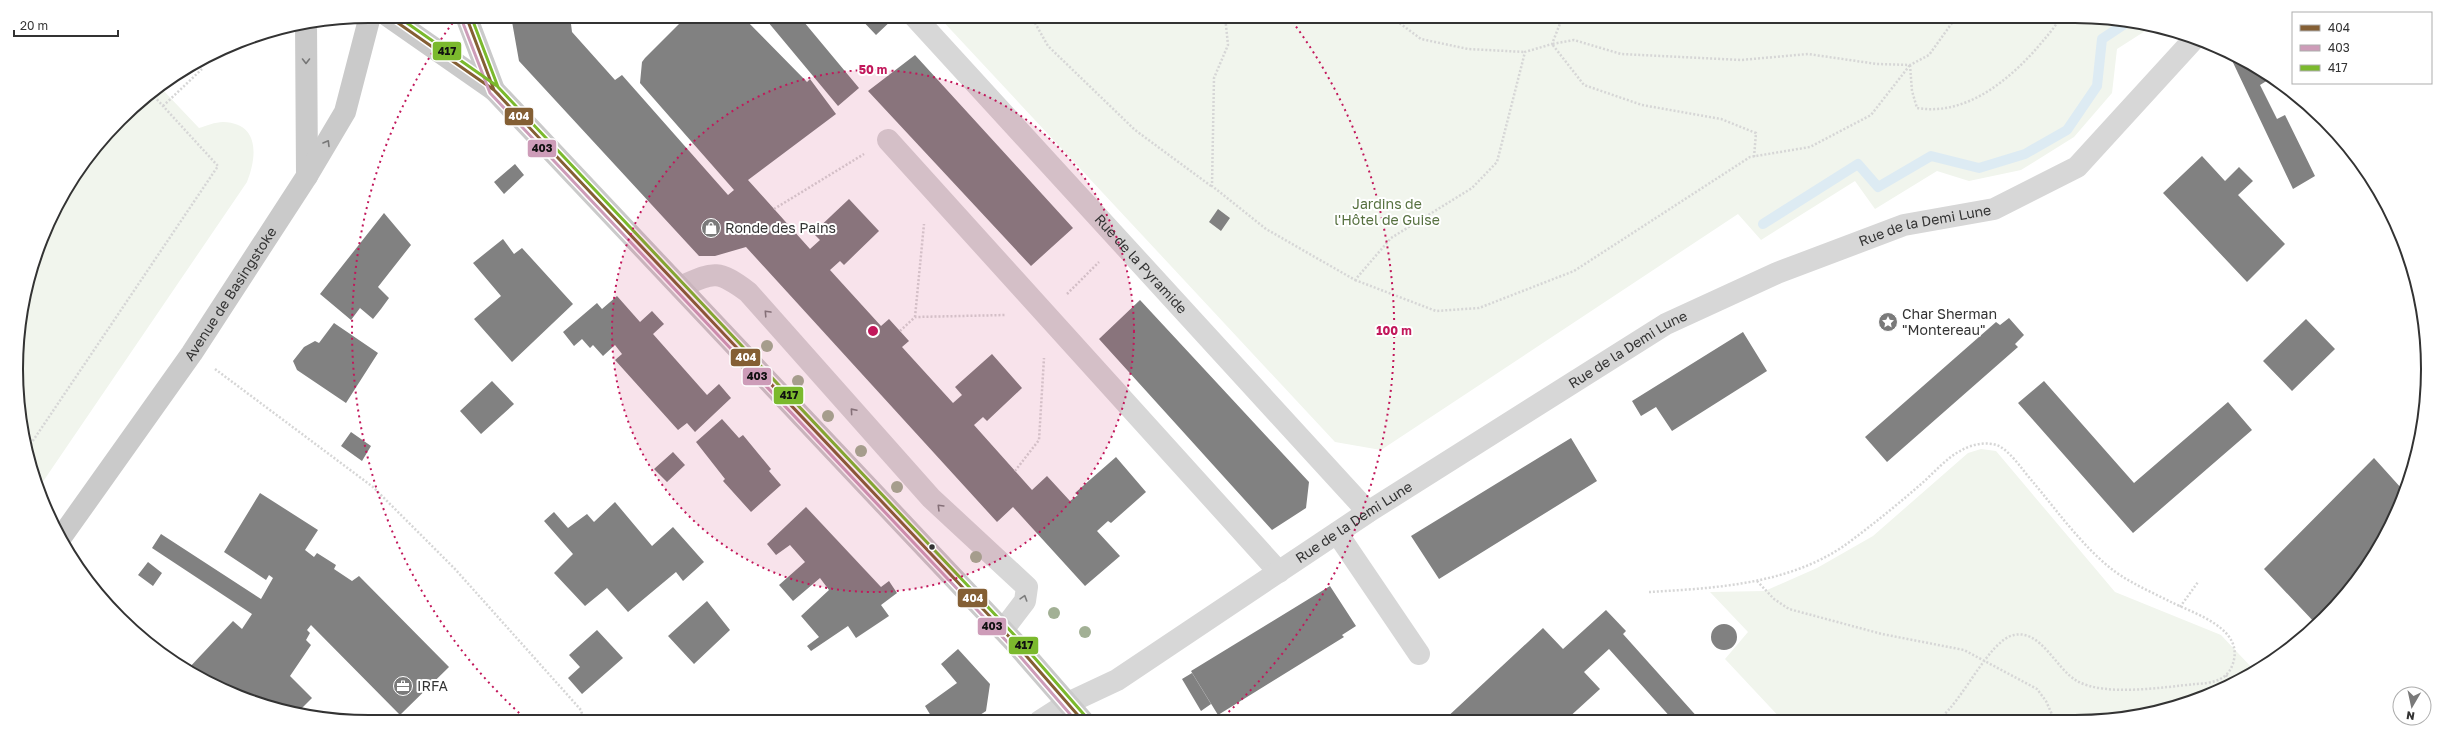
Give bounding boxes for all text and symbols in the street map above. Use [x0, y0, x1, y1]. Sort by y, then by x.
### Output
scale bar [14, 12, 118, 38]
legend [2292, 12, 2432, 84]
text: 20 m [20, 18, 48, 33]
text: 404 [2328, 20, 2350, 35]
text: 403 [2328, 40, 2350, 55]
line badge: 417 [432, 41, 462, 61]
text: 417 [438, 44, 456, 57]
one-way arrow [302, 58, 311, 64]
text: 417 [2328, 60, 2348, 75]
text: 50 m [859, 62, 887, 77]
line badge: 404 [504, 107, 534, 126]
text: 404 [509, 109, 530, 122]
line badge: 403 [527, 139, 557, 158]
one-way arrow [323, 140, 330, 147]
text: 403 [532, 141, 553, 154]
park label: Jardins de l'Hôtel de Guise [1334, 195, 1440, 228]
street label: Rue de la Demi Lune [1856, 201, 1992, 249]
street label: Rue de la Pyramide [1091, 210, 1191, 317]
shop icon: Ronde des Pains [700, 217, 722, 239]
place label: Ronde des Pains [725, 219, 836, 236]
street label: Avenue de Basingstoke [180, 223, 280, 364]
place label: Char Sherman "Montereau" [1902, 305, 1997, 338]
street label: Rue de la Demi Lune [1565, 307, 1690, 391]
one-way arrow [764, 310, 772, 318]
place icon: Char Sherman "Montereau" [1877, 311, 1899, 333]
text: 100 m [1376, 323, 1412, 338]
centre of rings [866, 324, 880, 338]
line badge: 404 [730, 348, 761, 367]
text: 404 [736, 350, 757, 363]
line badge: 403 [742, 367, 772, 386]
text: 403 [747, 369, 768, 382]
line badge: 417 [773, 386, 804, 405]
text: 417 [780, 388, 798, 401]
one-way arrow [851, 408, 858, 415]
street label: Rue de la Demi Lune [1292, 477, 1415, 566]
one-way arrow [937, 504, 945, 512]
unlabelled marker [927, 542, 937, 552]
line badge: 404 [957, 588, 988, 608]
text: 404 [963, 591, 984, 604]
one-way arrow [1019, 595, 1028, 602]
line badge: 403 [977, 617, 1007, 636]
text: 403 [982, 619, 1003, 632]
line badge: 417 [1008, 636, 1039, 655]
text: 417 [1015, 638, 1033, 651]
office icon: IRFA [392, 675, 414, 697]
place label: IRFA [417, 677, 448, 694]
north arrow [2392, 686, 2432, 726]
text: N [2405, 709, 2416, 723]

